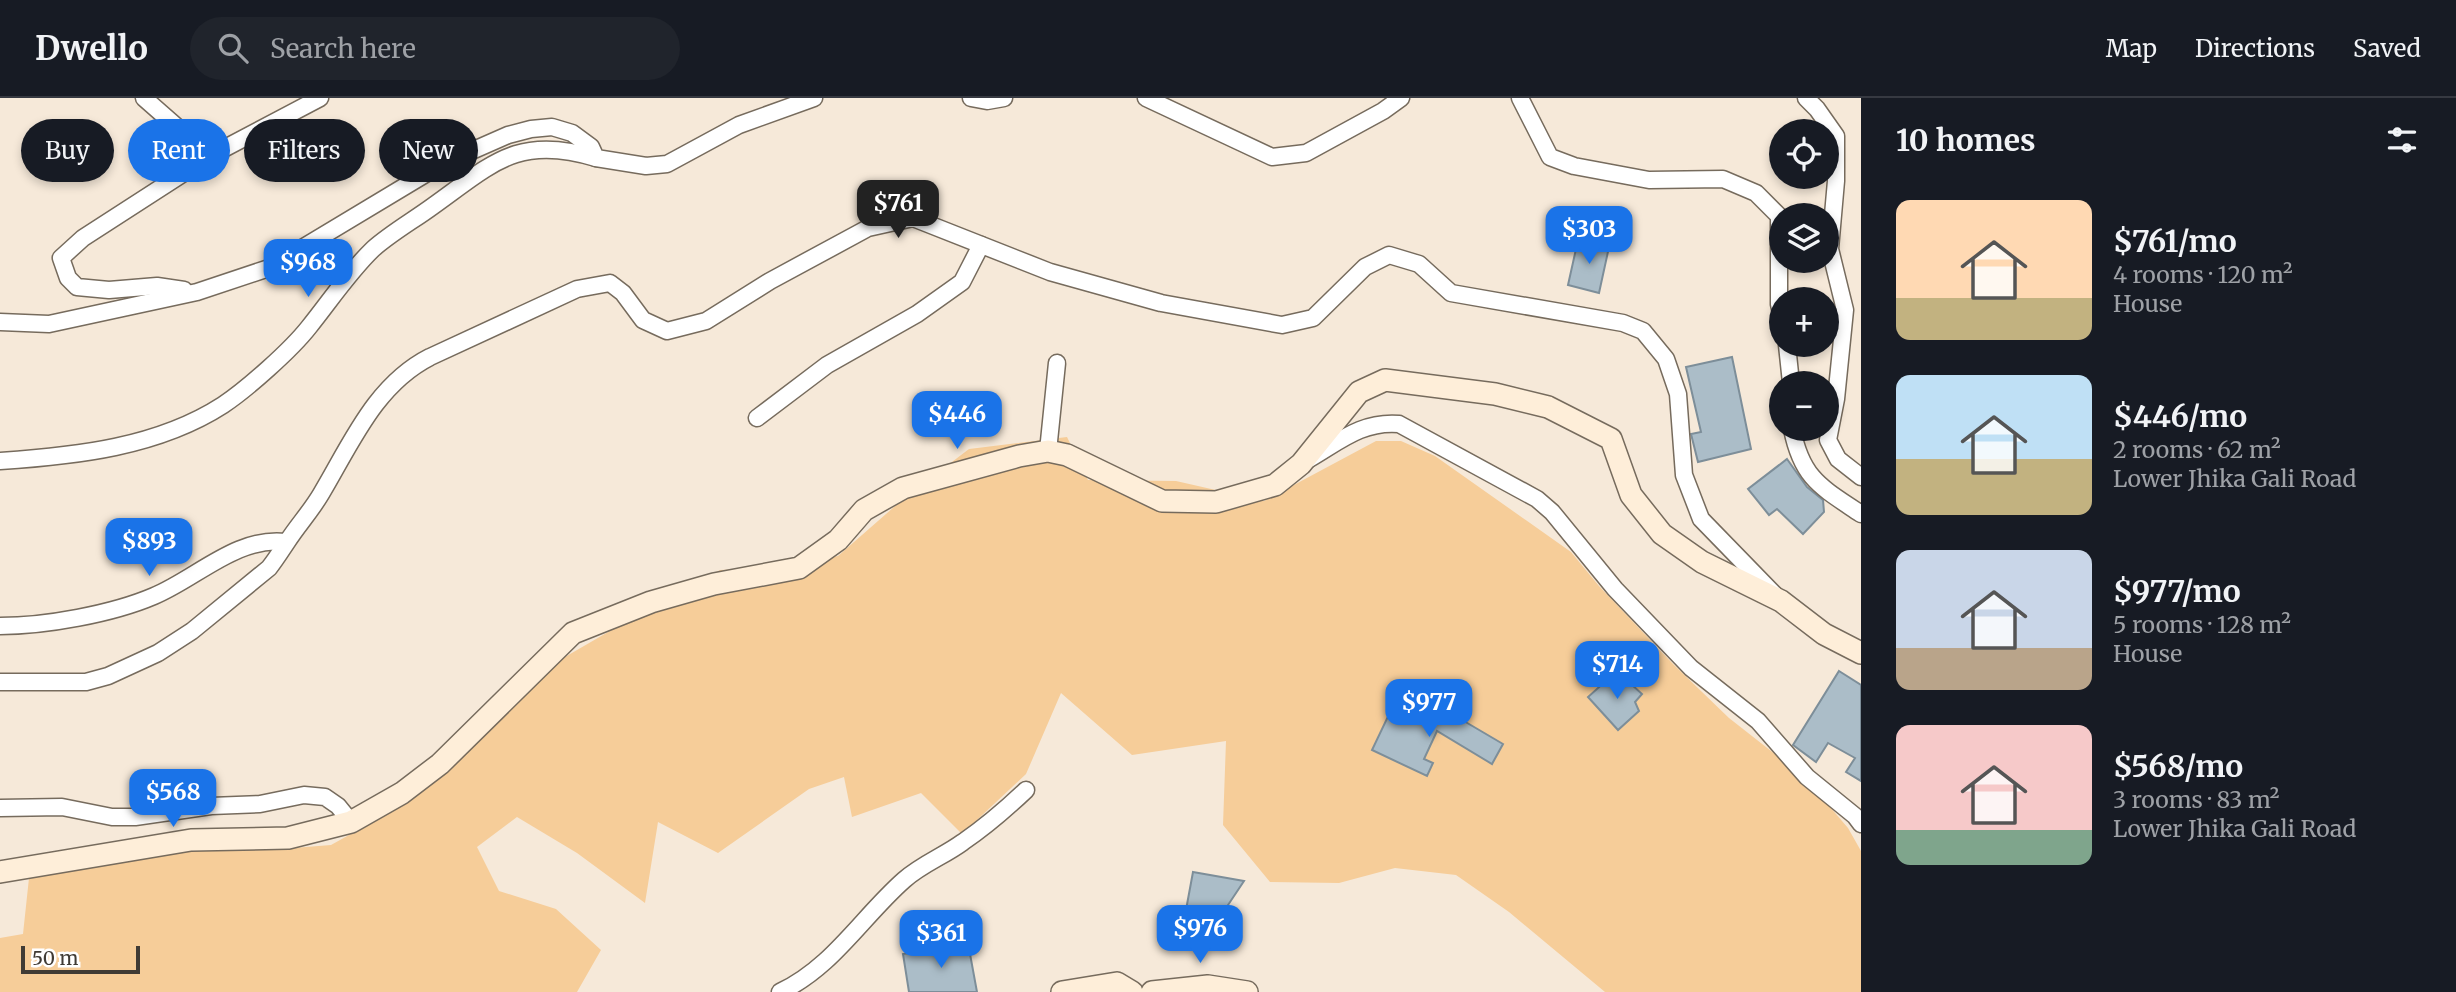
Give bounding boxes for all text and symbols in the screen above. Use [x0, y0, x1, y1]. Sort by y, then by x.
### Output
search box [190, 17, 680, 80]
text: Dwello [35, 28, 148, 69]
icon: search [214, 29, 252, 67]
text: Search here [270, 32, 416, 65]
text: Map [2106, 33, 2157, 64]
text: Directions [2195, 33, 2315, 64]
text: Saved [2353, 33, 2421, 64]
chip: Buy [21, 119, 114, 182]
chip: Rent [128, 119, 230, 182]
chip: Filters [244, 119, 365, 182]
chip: New [379, 119, 478, 182]
map controls [1769, 119, 1839, 441]
button: locate [1769, 119, 1839, 189]
text: 10 homes [1896, 121, 2036, 159]
icon: filters [2383, 121, 2421, 159]
pin: $761 [857, 180, 939, 240]
text: $761 [873, 188, 923, 217]
button: layers [1769, 203, 1839, 273]
pin: $303 [1548, 206, 1630, 266]
text: $303 [1562, 214, 1616, 243]
text: $761/mo [2113, 222, 2237, 260]
icon: home [1952, 228, 2036, 312]
pin: $968 [267, 240, 349, 299]
text: $968 [280, 247, 336, 276]
text: 4 rooms · 120 m² [2113, 260, 2293, 289]
button: + [1769, 287, 1839, 357]
text: House [2113, 289, 2182, 318]
button: − [1769, 371, 1839, 441]
pin: $446 [916, 392, 998, 451]
text: $446/mo [2113, 397, 2247, 435]
text: $446 [928, 399, 986, 428]
icon: home [1952, 403, 2036, 487]
text: 2 rooms · 62 m² [2113, 435, 2281, 464]
text: Lower Jhika Gali Road [2113, 464, 2356, 493]
pin: $893 [108, 518, 190, 578]
text: $893 [121, 526, 177, 555]
text: $977/mo [2113, 572, 2241, 610]
icon: home [1952, 578, 2036, 662]
text: 5 rooms · 128 m² [2113, 610, 2291, 639]
text: House [2113, 639, 2182, 668]
pin: $714 [1576, 642, 1658, 701]
text: $714 [1591, 649, 1643, 678]
pin: $977 [1388, 680, 1470, 739]
text: $977 [1401, 687, 1457, 716]
text: $568/mo [2113, 747, 2243, 785]
icon: home [1952, 753, 2036, 837]
pin: $568 [132, 770, 214, 829]
text: $568 [145, 777, 201, 806]
text: 3 rooms · 83 m² [2113, 785, 2279, 814]
text: Lower Jhika Gali Road [2113, 814, 2356, 843]
pin: $976 [1159, 906, 1241, 965]
pin: $361 [900, 910, 982, 970]
text: $976 [1173, 913, 1227, 942]
text: $361 [916, 918, 966, 947]
scale bar [21, 943, 140, 975]
text: 50 m [32, 946, 78, 970]

